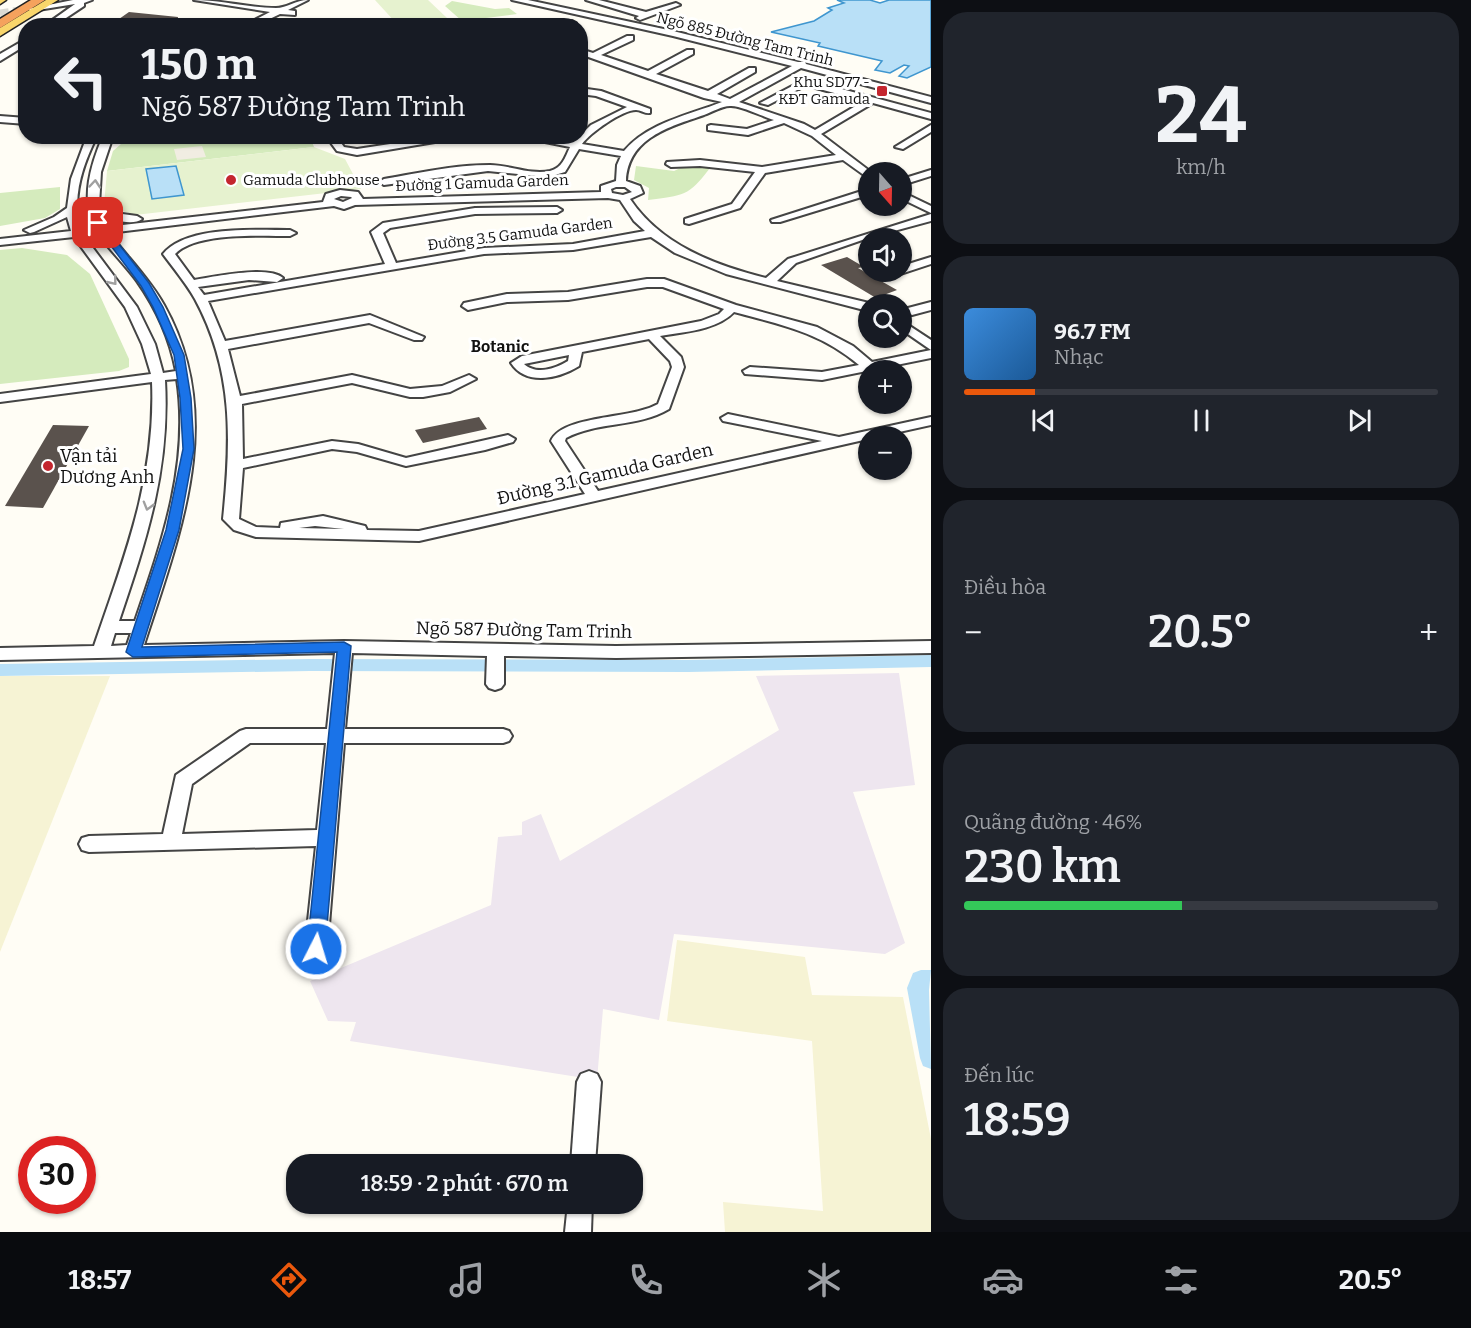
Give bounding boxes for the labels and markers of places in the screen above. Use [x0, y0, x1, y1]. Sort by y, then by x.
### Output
place label: Khu SD77 - KĐT Gamuda [778, 73, 870, 108]
marker: Khu SD77 - KĐT Gamuda [875, 84, 889, 98]
place label: Gamuda Clubhouse [243, 171, 380, 189]
marker: Gamuda Clubhouse [224, 173, 238, 187]
pin [72, 197, 123, 248]
place label: Vận tải Dương Anh [60, 445, 155, 488]
marker: Vận tải Dương Anh [41, 459, 55, 473]

